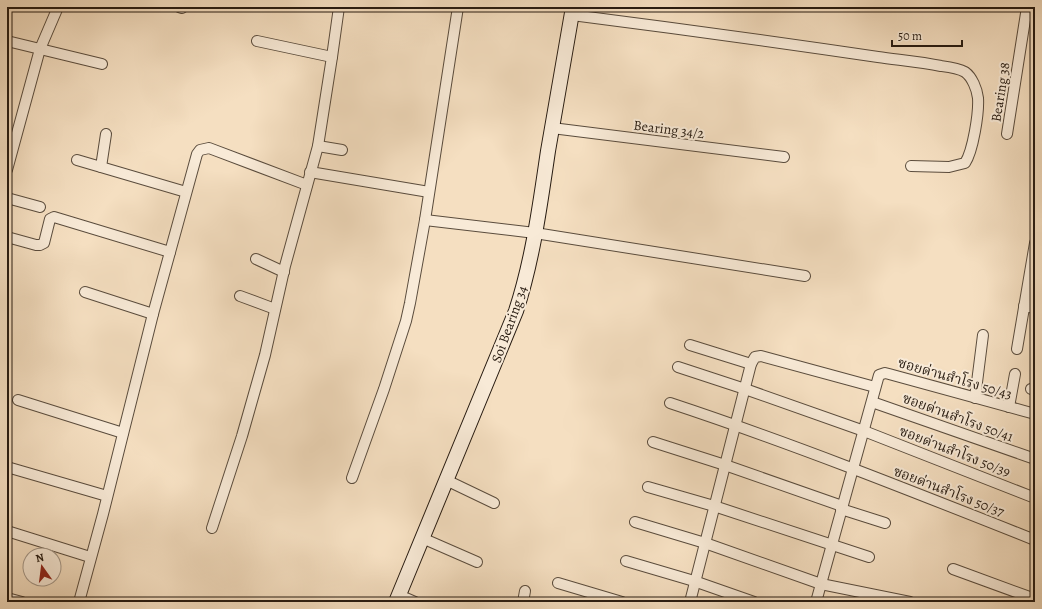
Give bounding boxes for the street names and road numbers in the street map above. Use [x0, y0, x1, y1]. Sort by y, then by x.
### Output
street label: Bearing 38 [986, 61, 1015, 123]
street label: Bearing 34/2 [632, 116, 706, 143]
street label: Soi Bearing 34 [487, 283, 532, 365]
street label: ซอยด่านสำโรง 50/43 [896, 352, 1015, 404]
street label: ซอยด่านสำโรง 50/41 [900, 388, 1016, 446]
street label: ซอยด่านสำโรง 50/39 [896, 421, 1014, 481]
street label: ซอยด่านสำโรง 50/37 [891, 461, 1007, 521]

